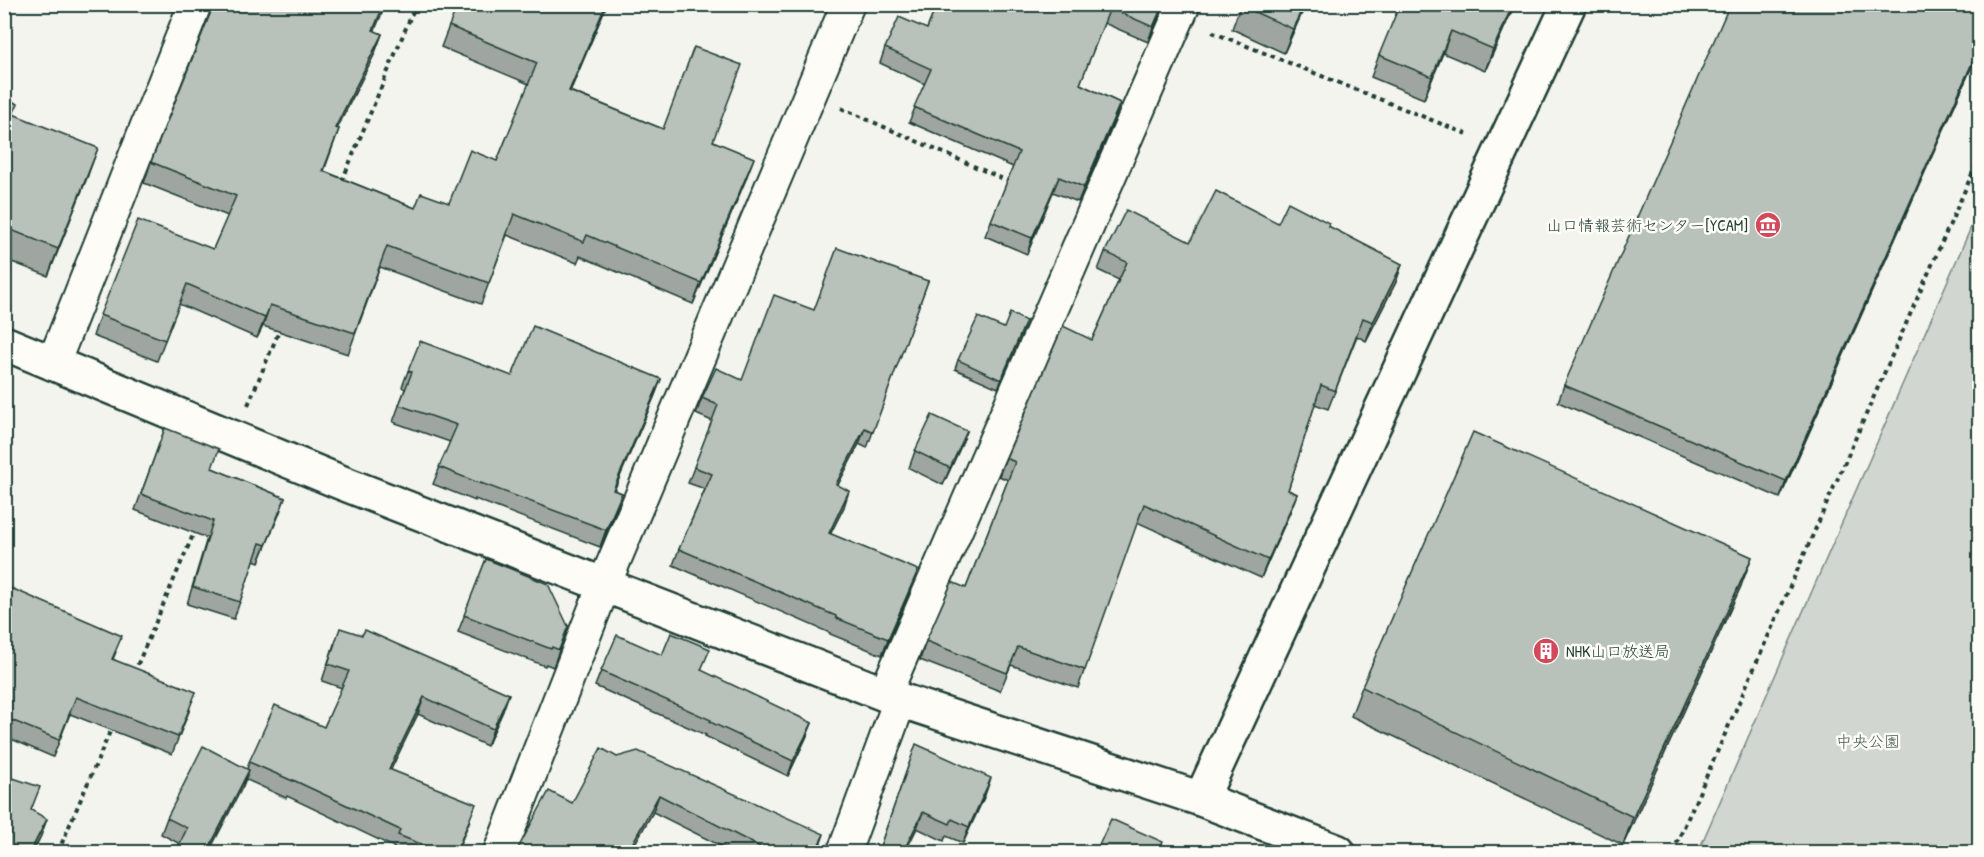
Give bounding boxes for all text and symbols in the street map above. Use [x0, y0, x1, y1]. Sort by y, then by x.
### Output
museum icon: 山口情報芸術センター[YCAM] [1753, 210, 1783, 240]
place label: 山口情報芸術センター[YCAM] [1546, 214, 1748, 236]
building icon: NHK山口放送局 [1531, 636, 1561, 666]
place label: NHK山口放送局 [1566, 640, 1670, 662]
park label: 中央公園 [1836, 730, 1900, 752]

